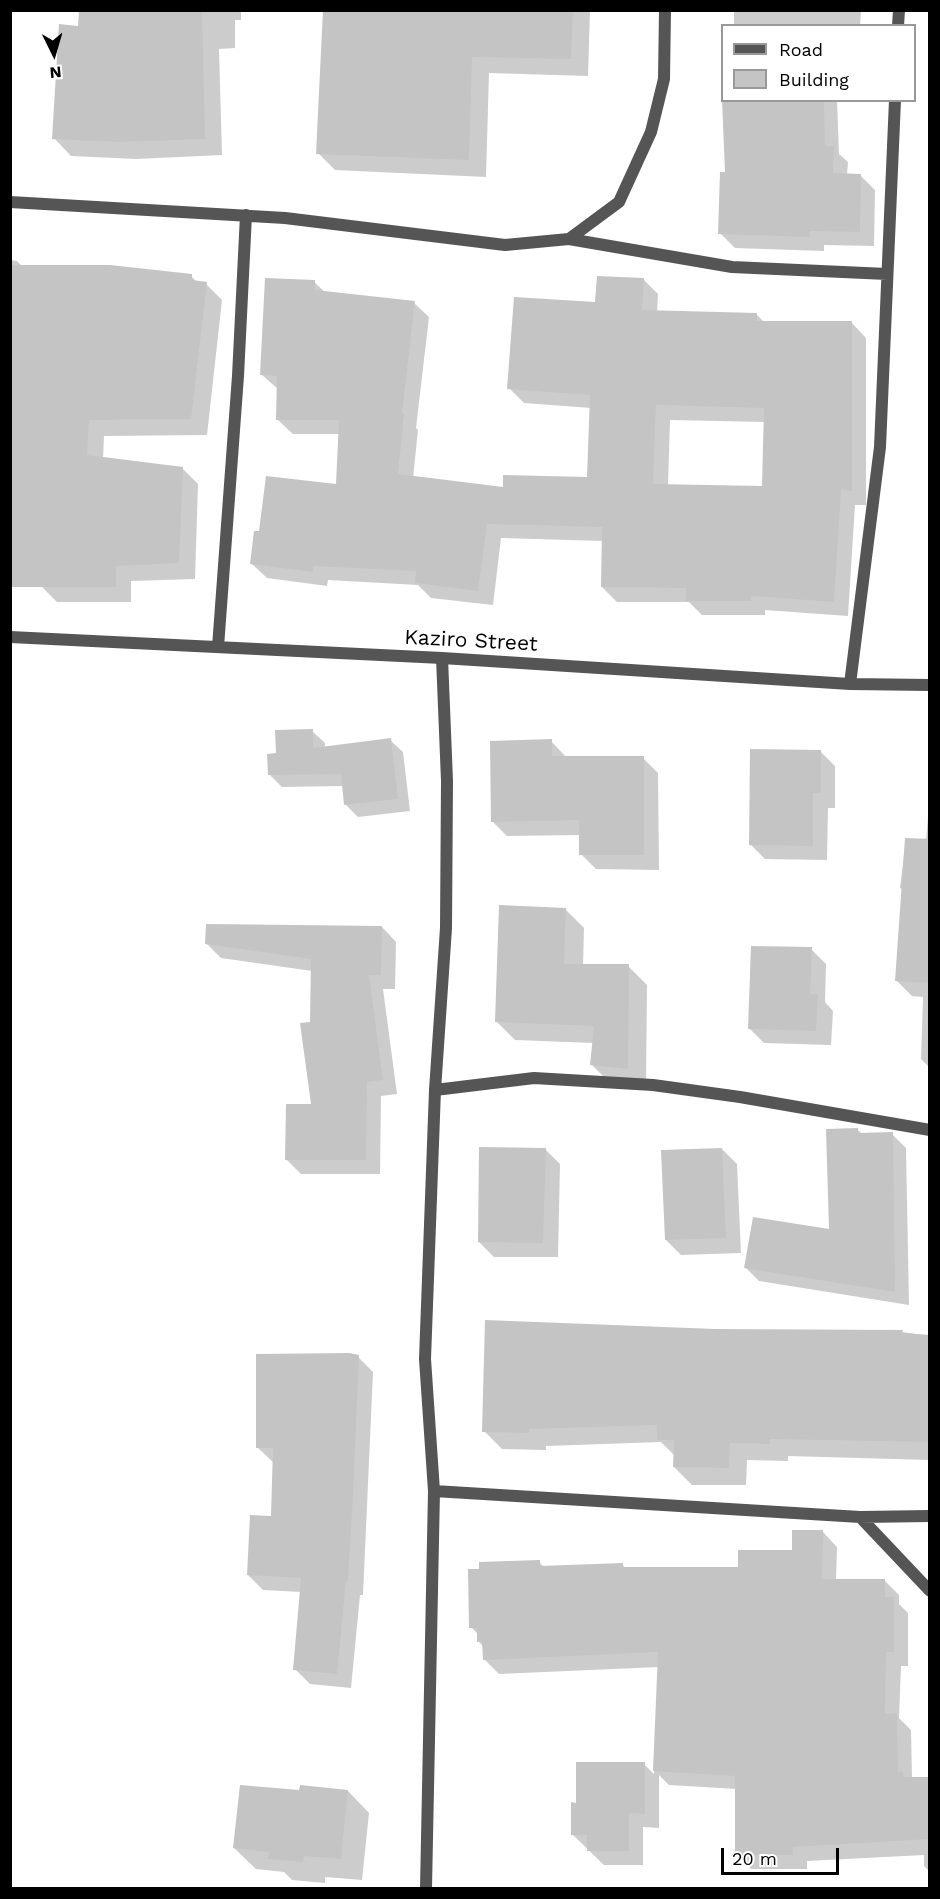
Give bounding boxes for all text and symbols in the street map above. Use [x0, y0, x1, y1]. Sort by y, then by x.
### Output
north arrow [24, 24, 84, 84]
legend [721, 24, 916, 102]
text: Road [779, 39, 823, 60]
text: N [49, 62, 62, 82]
text: Building [779, 69, 849, 90]
street label: Kaziro Street [404, 625, 538, 657]
scale bar [724, 1836, 842, 1874]
text: 20 m [732, 1848, 777, 1869]

